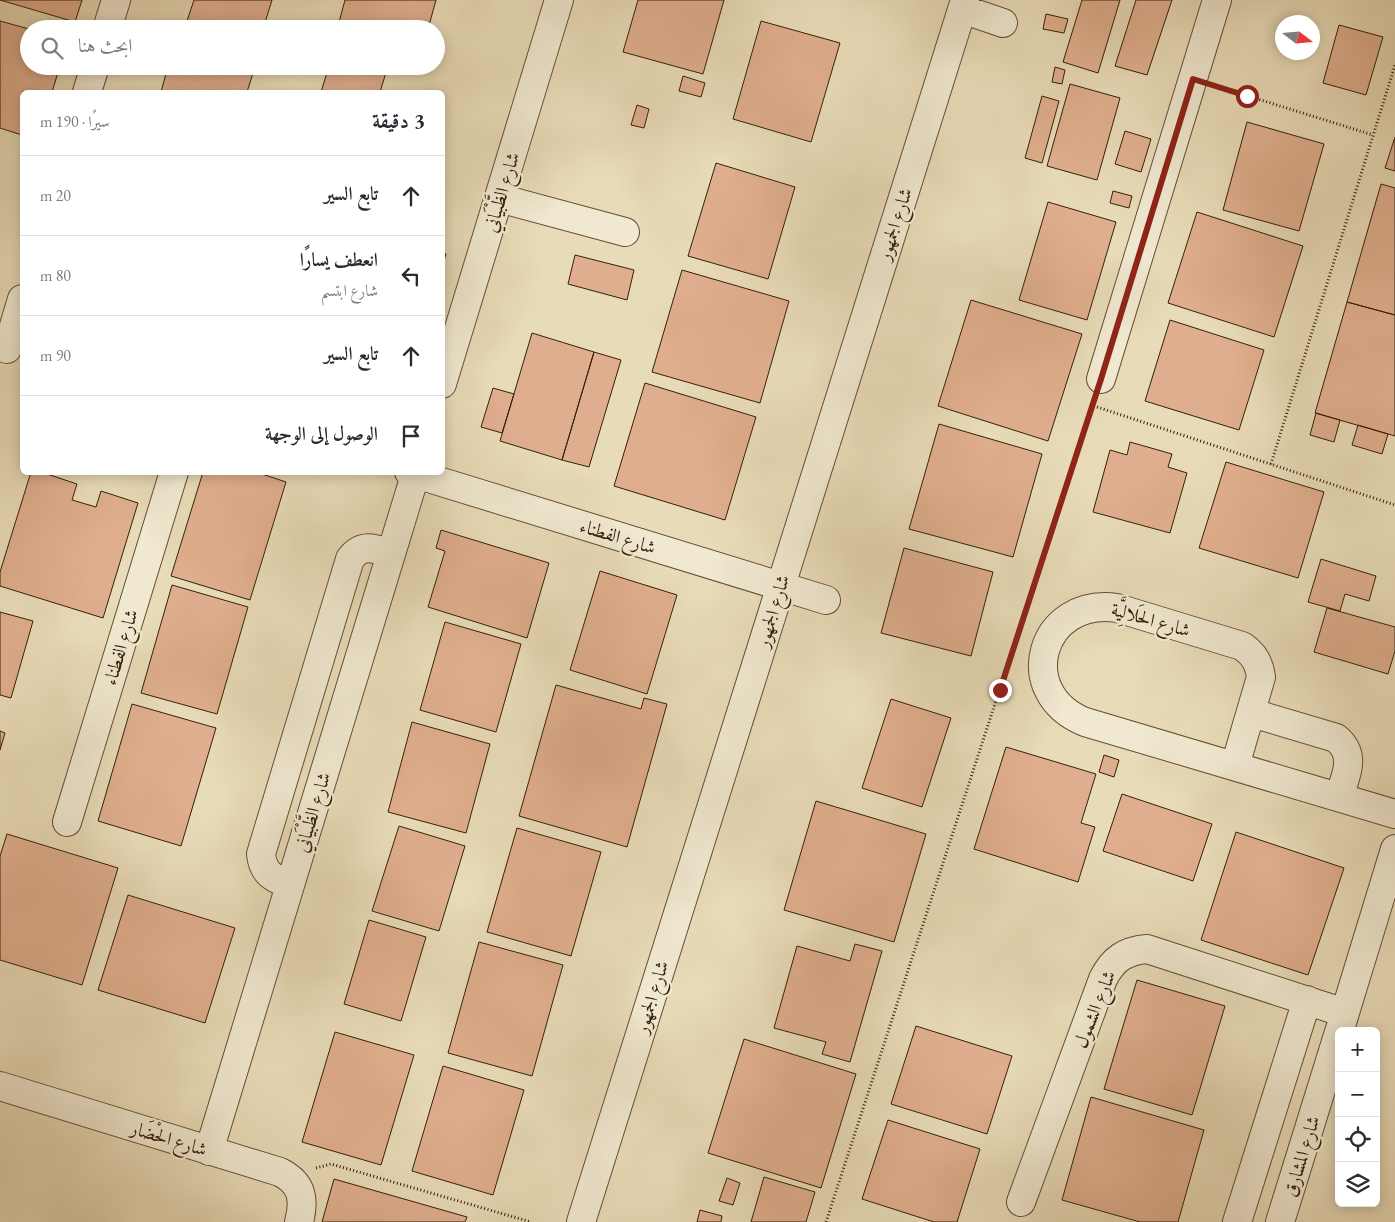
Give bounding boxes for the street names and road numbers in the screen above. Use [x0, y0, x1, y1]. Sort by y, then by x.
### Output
street label: شارع الظَّبْيَاني [474, 148, 528, 236]
street label: شارع الجمهور [870, 185, 921, 266]
street label: شارع الفطناء [576, 513, 659, 563]
street label: شارع الجمهور [749, 572, 798, 653]
street label: شارع الحَلالِيَّة [1107, 592, 1194, 647]
street label: شارع الفطناء [97, 606, 147, 689]
street label: شارع الظَّبْيَاني [285, 768, 339, 856]
street label: شارع الجمهور [628, 958, 677, 1039]
street label: شارع الشمول [1068, 967, 1124, 1053]
street label: شارع الحْضَار [125, 1113, 211, 1165]
street label: شارع المشارق [1277, 1113, 1328, 1201]

